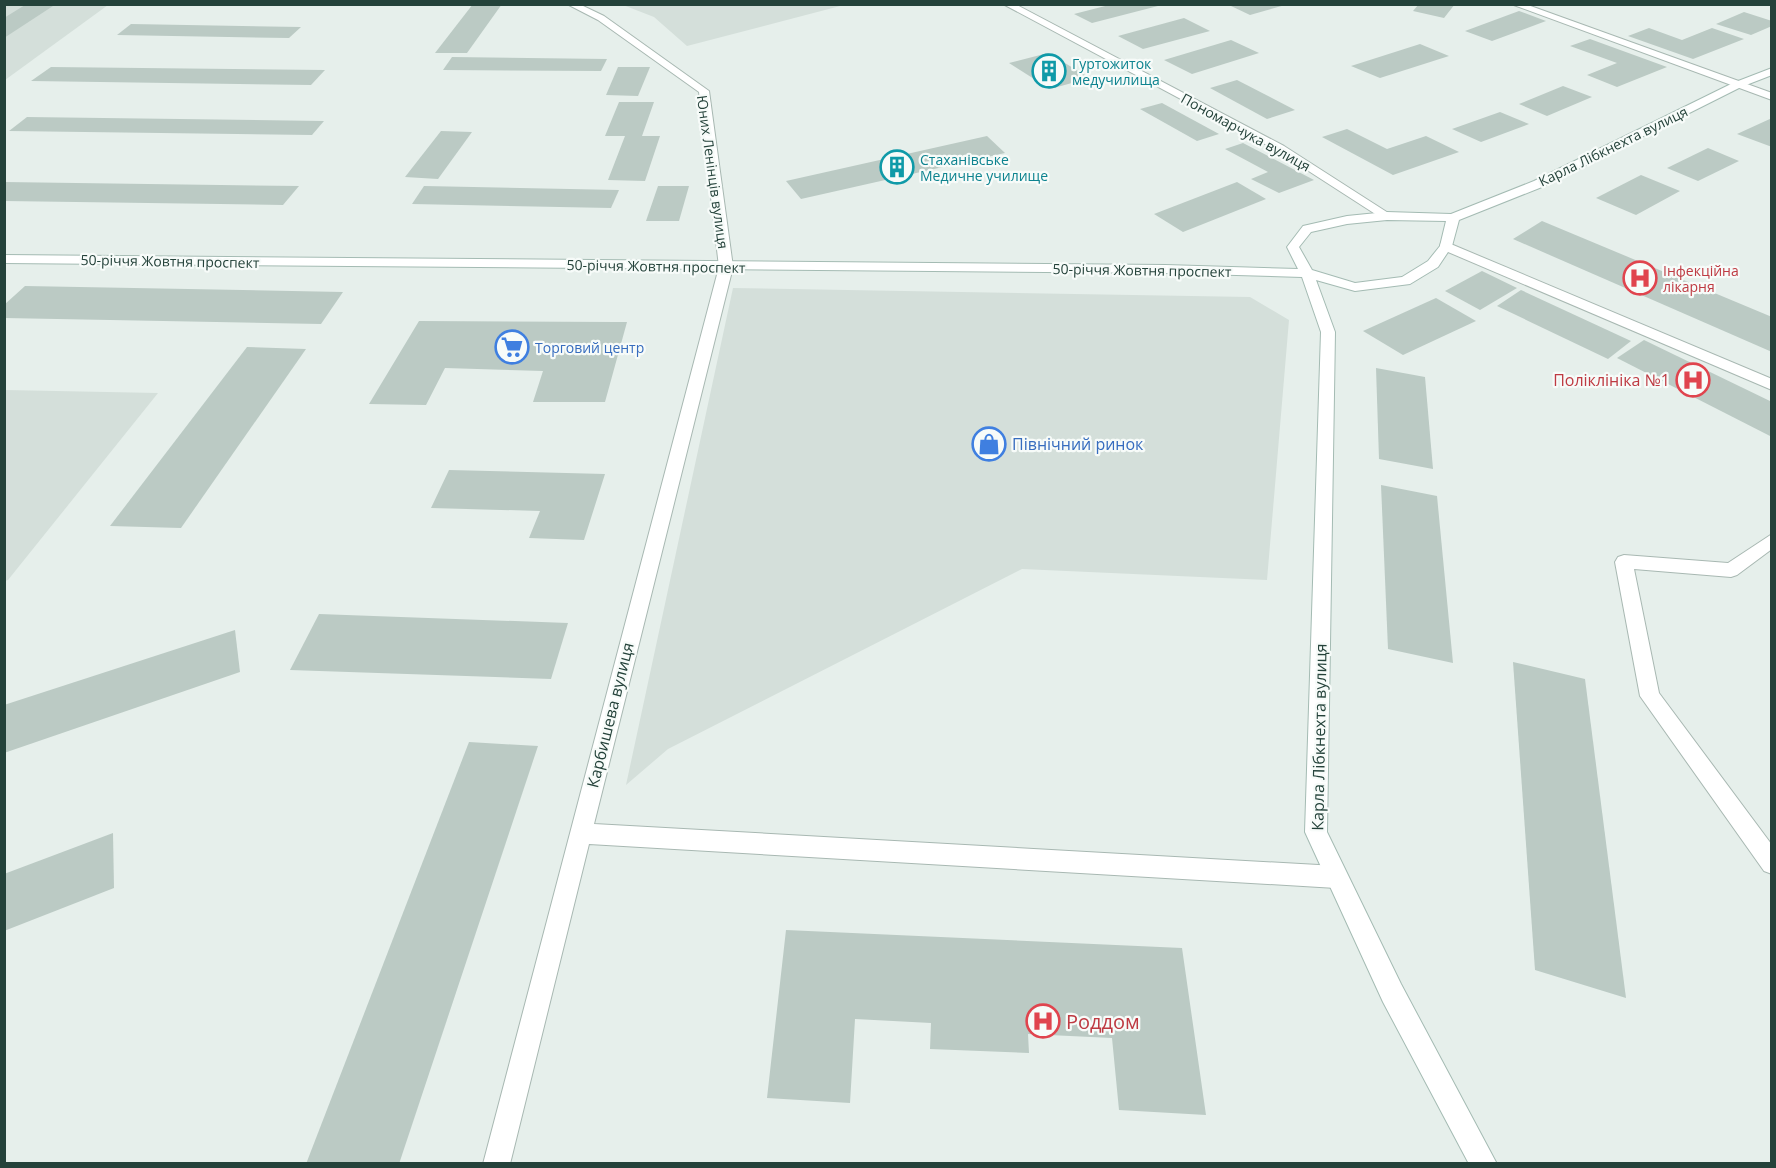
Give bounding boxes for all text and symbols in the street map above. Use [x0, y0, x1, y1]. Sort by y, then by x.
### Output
building icon: Гуртожиток медучилища [1031, 53, 1067, 89]
place label: Гуртожиток медучилища [1072, 54, 1160, 89]
street label: Пономарчука вулиця [1178, 89, 1314, 175]
street label: Юних Ленінців вулиця [693, 94, 733, 250]
street label: Карла Лібкнехта вулиця [1535, 102, 1691, 190]
building icon: Стаханівське Медичне училище [879, 149, 915, 185]
place label: Стаханівське Медичне училище [920, 150, 1048, 185]
street label: 50-річчя Жовтня проспект [80, 250, 260, 272]
street label: 50-річчя Жовтня проспект [566, 255, 746, 277]
street label: 50-річчя Жовтня проспект [1052, 259, 1232, 281]
hospital icon: Інфекційна лікарня [1622, 260, 1658, 296]
place label: Інфекційна лікарня [1663, 261, 1739, 296]
supermarket icon: Торговий центр [494, 329, 530, 365]
place label: Торговий центр [535, 338, 644, 357]
hospital icon: Поліклініка №1 [1675, 362, 1711, 398]
place label: Поліклініка №1 [1553, 369, 1670, 391]
shop icon: Північний ринок [971, 426, 1007, 462]
place label: Північний ринок [1012, 433, 1144, 455]
street label: Карбишева вулиця [581, 640, 639, 790]
street label: Карла Лібкнехта вулиця [1306, 643, 1332, 831]
hospital icon: Роддом [1025, 1003, 1061, 1039]
place label: Роддом [1066, 1008, 1140, 1035]

